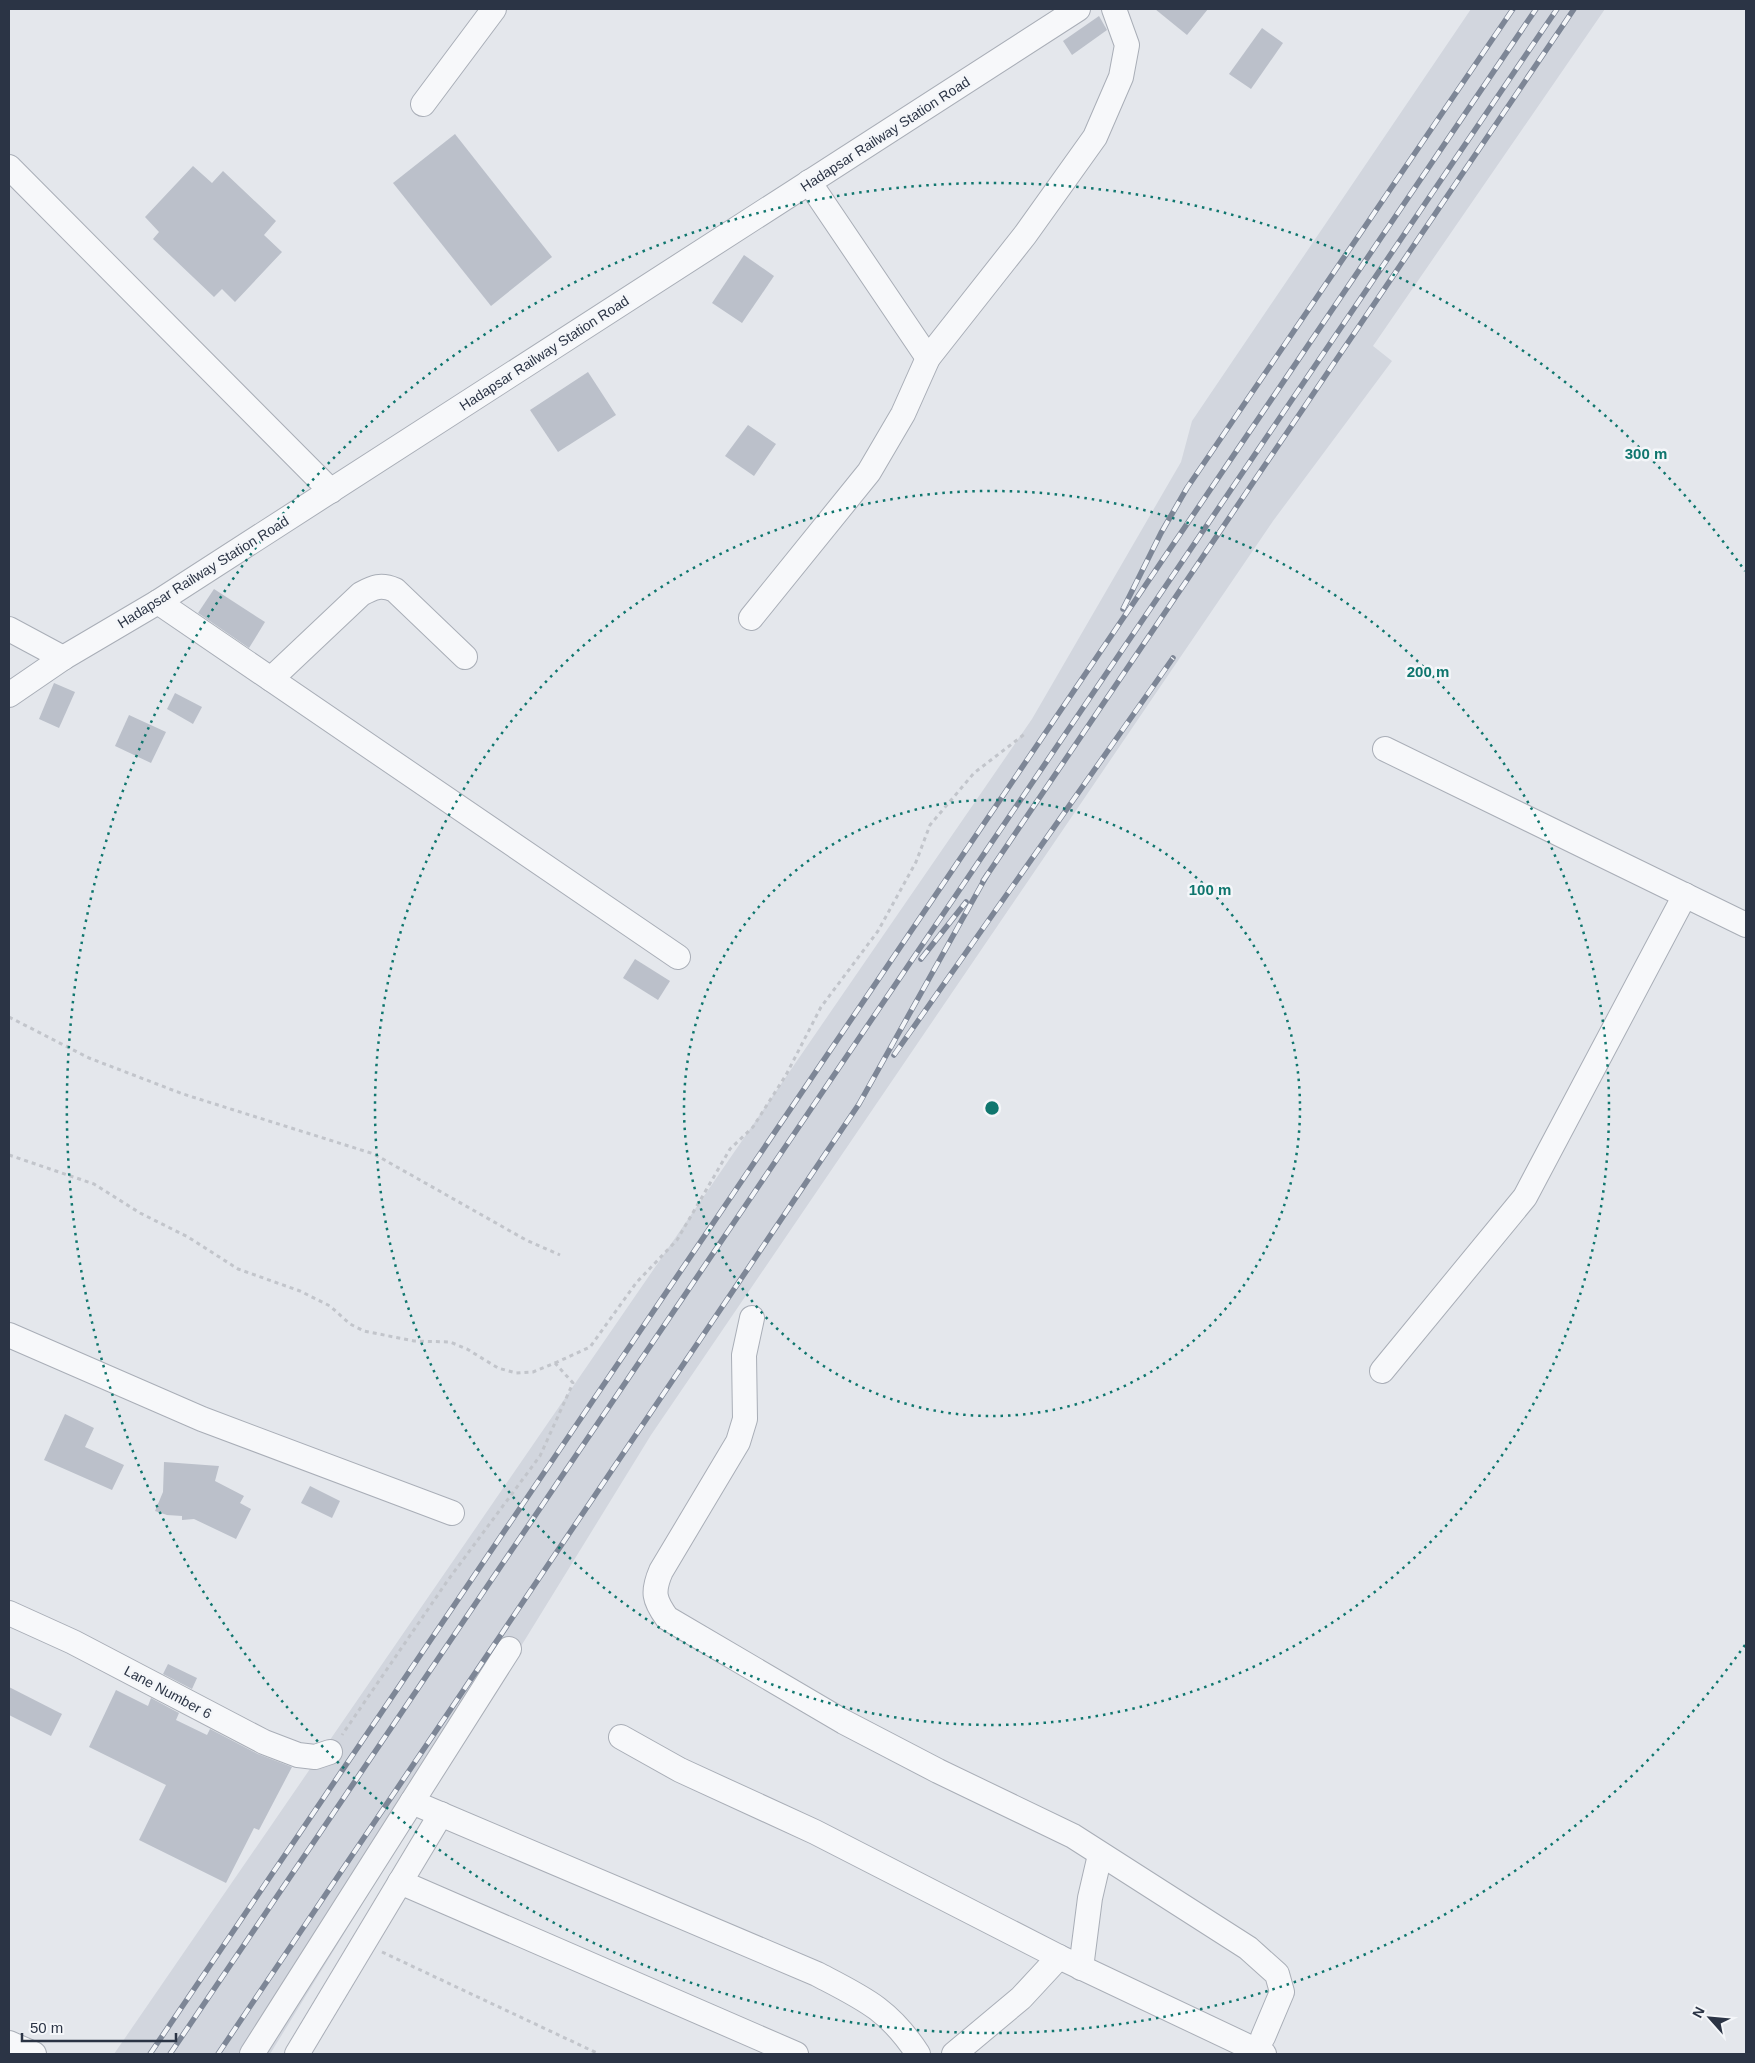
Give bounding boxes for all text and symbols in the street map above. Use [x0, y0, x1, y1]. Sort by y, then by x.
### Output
street label: Hadapsar Railway Station Road [797, 73, 973, 195]
street label: Hadapsar Railway Station Road [456, 292, 632, 414]
text: 300 m [1625, 445, 1667, 462]
street label: Hadapsar Railway Station Road [115, 513, 291, 631]
text: 200 m [1407, 663, 1449, 680]
text: 100 m [1189, 881, 1231, 898]
centre of rings [983, 1099, 1001, 1117]
street label: Lane Number 6 [122, 1662, 215, 1722]
north arrow [1685, 1993, 1735, 2043]
text: N [1689, 2004, 1708, 2020]
scale bar [22, 2010, 176, 2042]
text: 50 m [30, 2019, 63, 2036]

